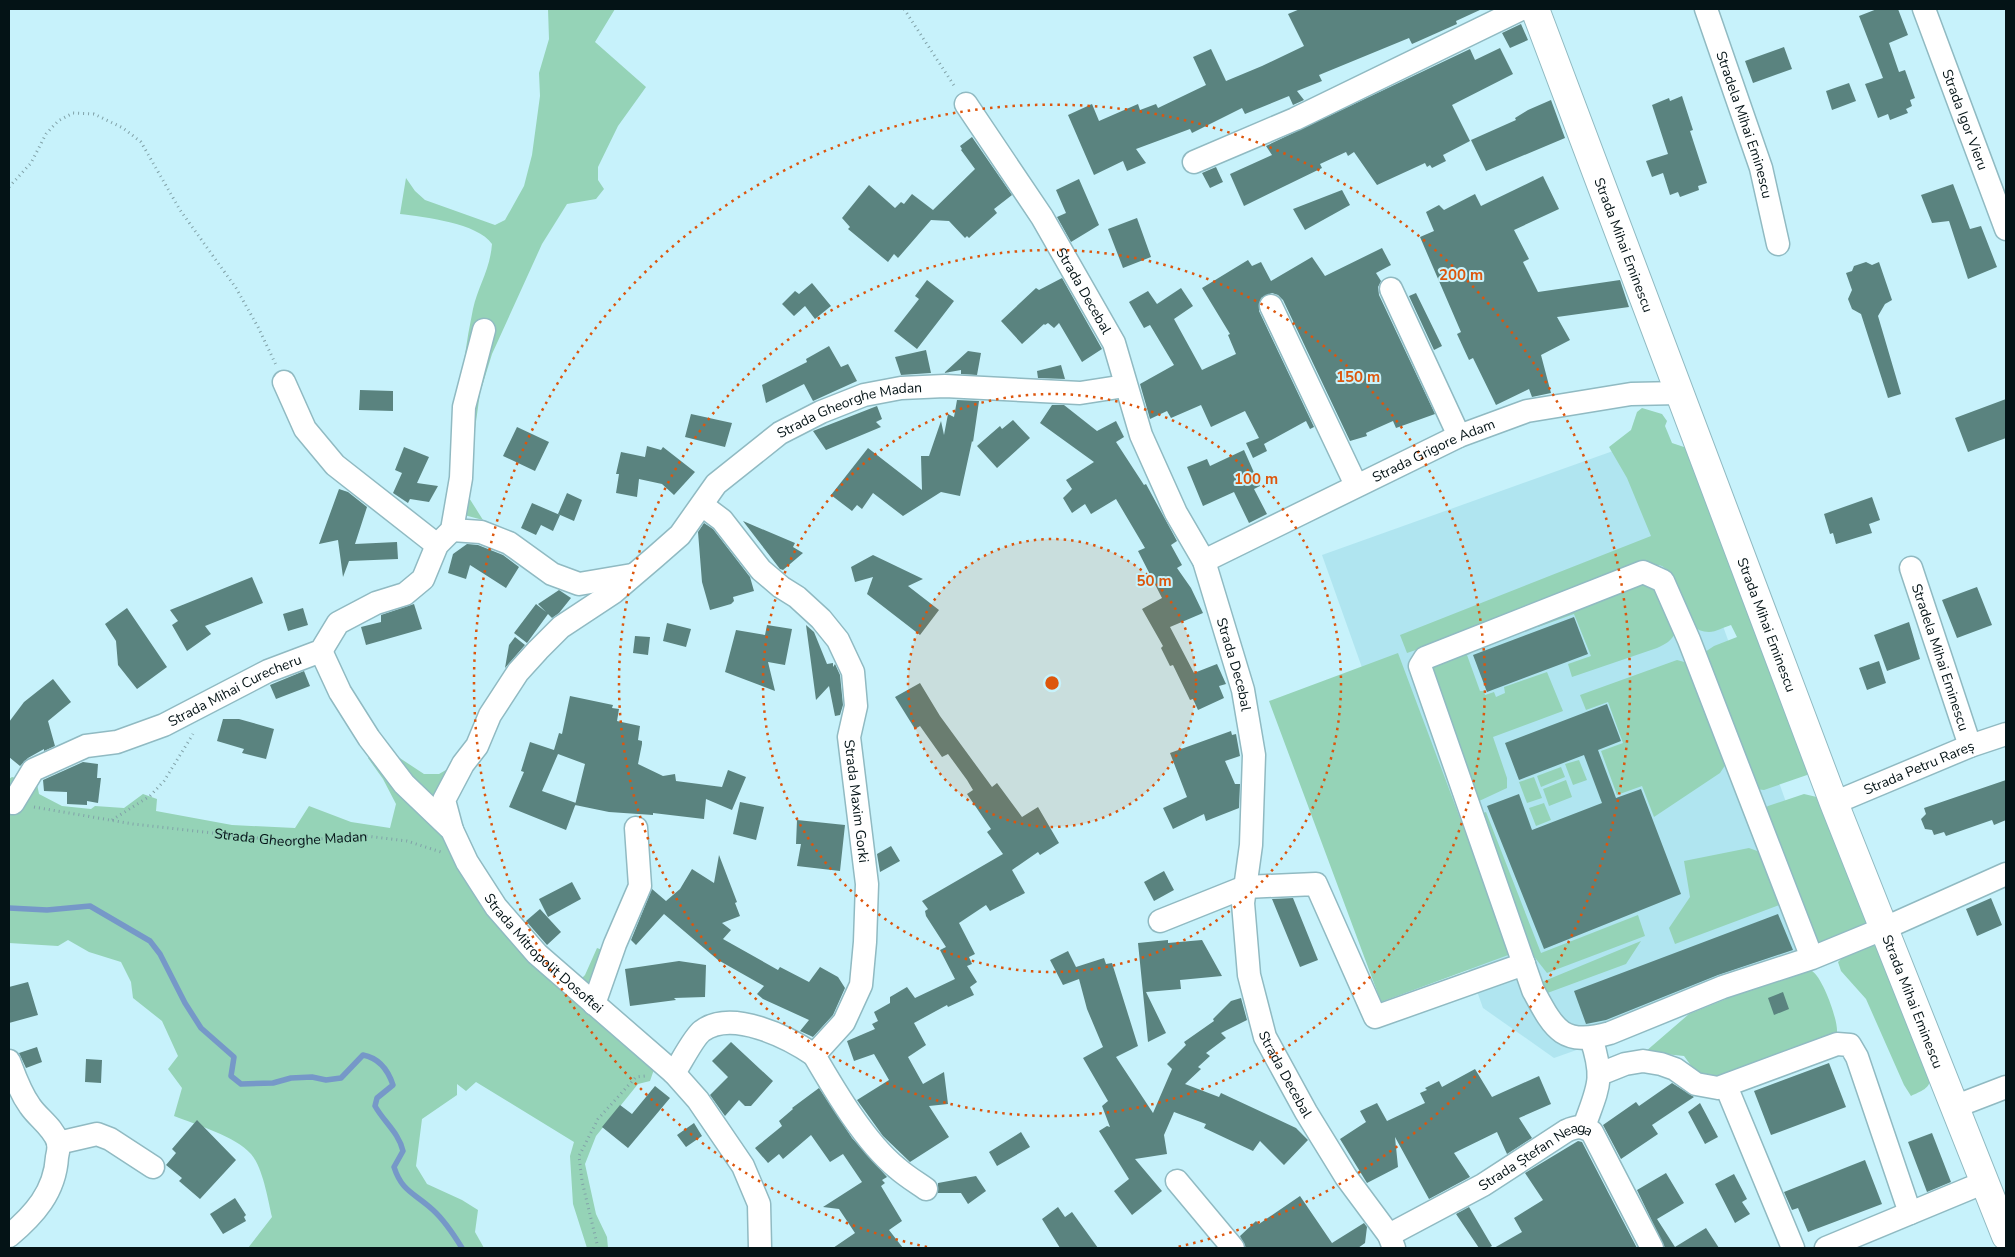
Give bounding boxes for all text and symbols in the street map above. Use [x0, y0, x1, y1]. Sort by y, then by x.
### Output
street label: Stradela Mihai Eminescu [1711, 49, 1777, 200]
street label: Strada Igor Vieru [1937, 67, 1992, 173]
street label: Strada Mihai Eminescu [1589, 175, 1657, 315]
street label: Strada Decebal [1051, 244, 1116, 338]
text: 200 m [1439, 265, 1483, 285]
text: 150 m [1336, 367, 1380, 387]
street label: Strada Gheorghe Madan [774, 378, 923, 443]
street label: Strada Grigore Adam [1369, 415, 1498, 487]
text: 100 m [1234, 469, 1278, 489]
street label: Strada Mihai Eminescu [1732, 555, 1800, 695]
text: 50 m [1136, 571, 1172, 591]
street label: Stradela Mihai Eminescu [1907, 581, 1973, 733]
street label: Strada Decebal [1212, 615, 1256, 713]
street label: Strada Mihai Curecheru [165, 650, 304, 731]
centre of rings [1043, 674, 1061, 692]
street label: Strada Petru Rareș [1861, 736, 1977, 800]
street label: Strada Maxim Gorki [839, 739, 873, 864]
street label: Strada Gheorghe Madan [213, 824, 368, 851]
street label: Strada Mitropolit Dosoftei [480, 890, 607, 1017]
street label: Strada Mihai Eminescu [1877, 932, 1947, 1071]
street label: Strada Decebal [1254, 1029, 1317, 1122]
street label: Strada Ștefan Neaga [1475, 1118, 1596, 1195]

